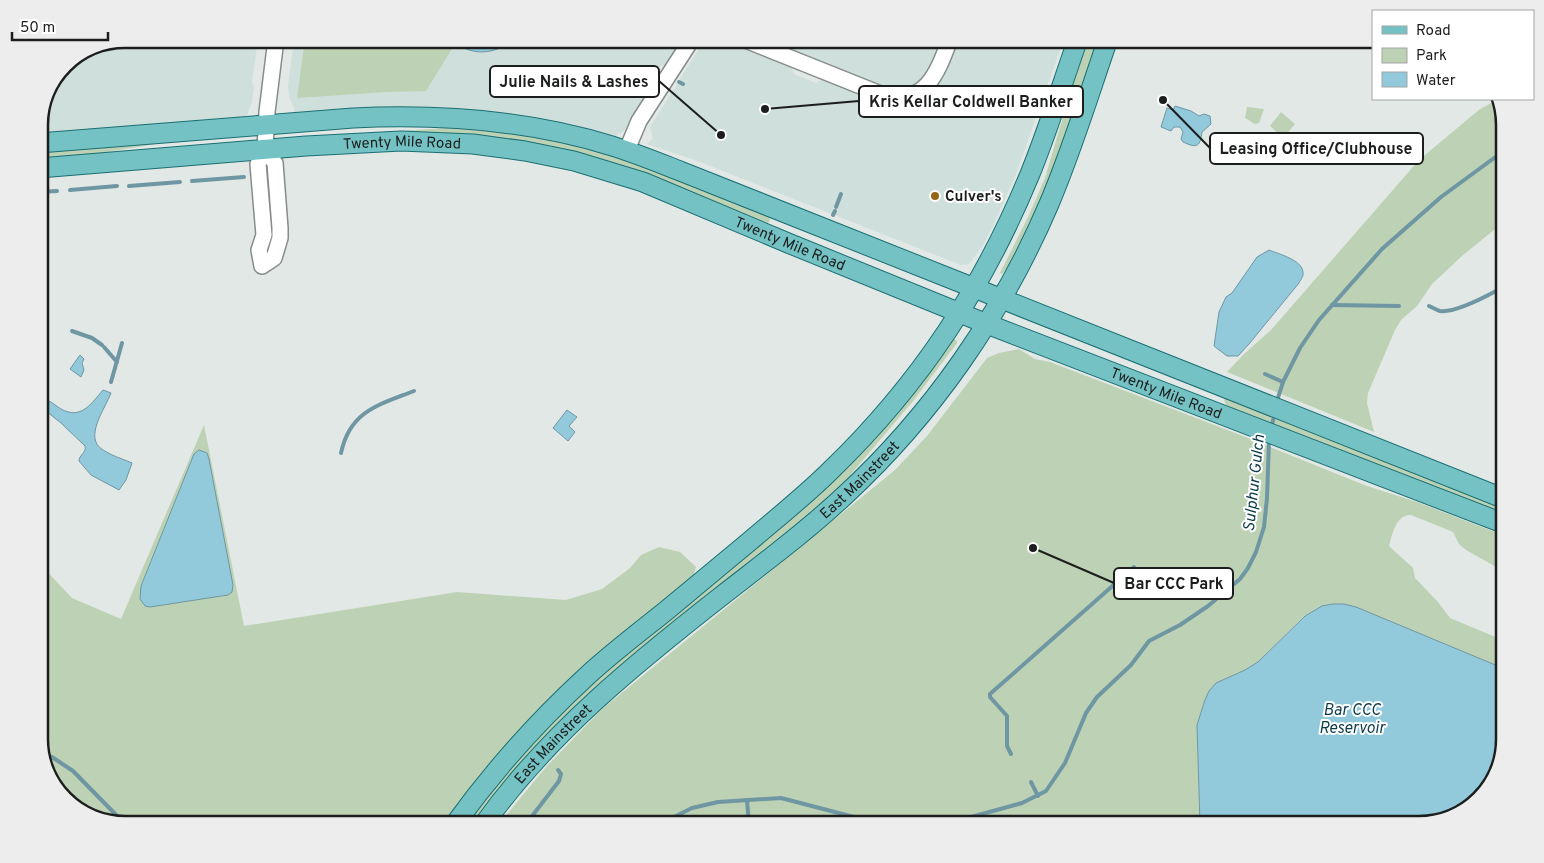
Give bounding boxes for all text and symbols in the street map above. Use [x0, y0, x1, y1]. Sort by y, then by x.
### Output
scale bar [12, 10, 109, 42]
legend [1372, 10, 1534, 100]
text: 50 m [20, 19, 55, 38]
text: Road [1416, 22, 1451, 41]
text: Park [1416, 47, 1447, 66]
callout: Julie Nails & Lashes [490, 66, 659, 97]
text: Water [1416, 72, 1456, 91]
text: Julie Nails & Lashes [499, 73, 649, 93]
callout: Kris Kellar Coldwell Banker [859, 86, 1083, 117]
text: Kris Kellar Coldwell Banker [869, 93, 1073, 113]
street label: Twenty Mile Road [342, 133, 461, 155]
callout: Leasing Office/Clubhouse [1210, 133, 1423, 164]
text: Leasing Office/Clubhouse [1220, 140, 1413, 160]
place label: Culver's [945, 188, 1002, 207]
marker: Culver's [929, 190, 941, 202]
street label: Twenty Mile Road [731, 213, 848, 276]
street label: Twenty Mile Road [1107, 364, 1224, 425]
water label: Sulphur Gulch [1240, 433, 1270, 533]
street label: East Mainstreet [817, 438, 905, 524]
callout: Bar CCC Park [1114, 568, 1233, 599]
text: Bar CCC Park [1124, 575, 1224, 595]
street label: East Mainstreet [511, 701, 597, 789]
water label: Bar CCC Reservoir [1319, 701, 1387, 739]

